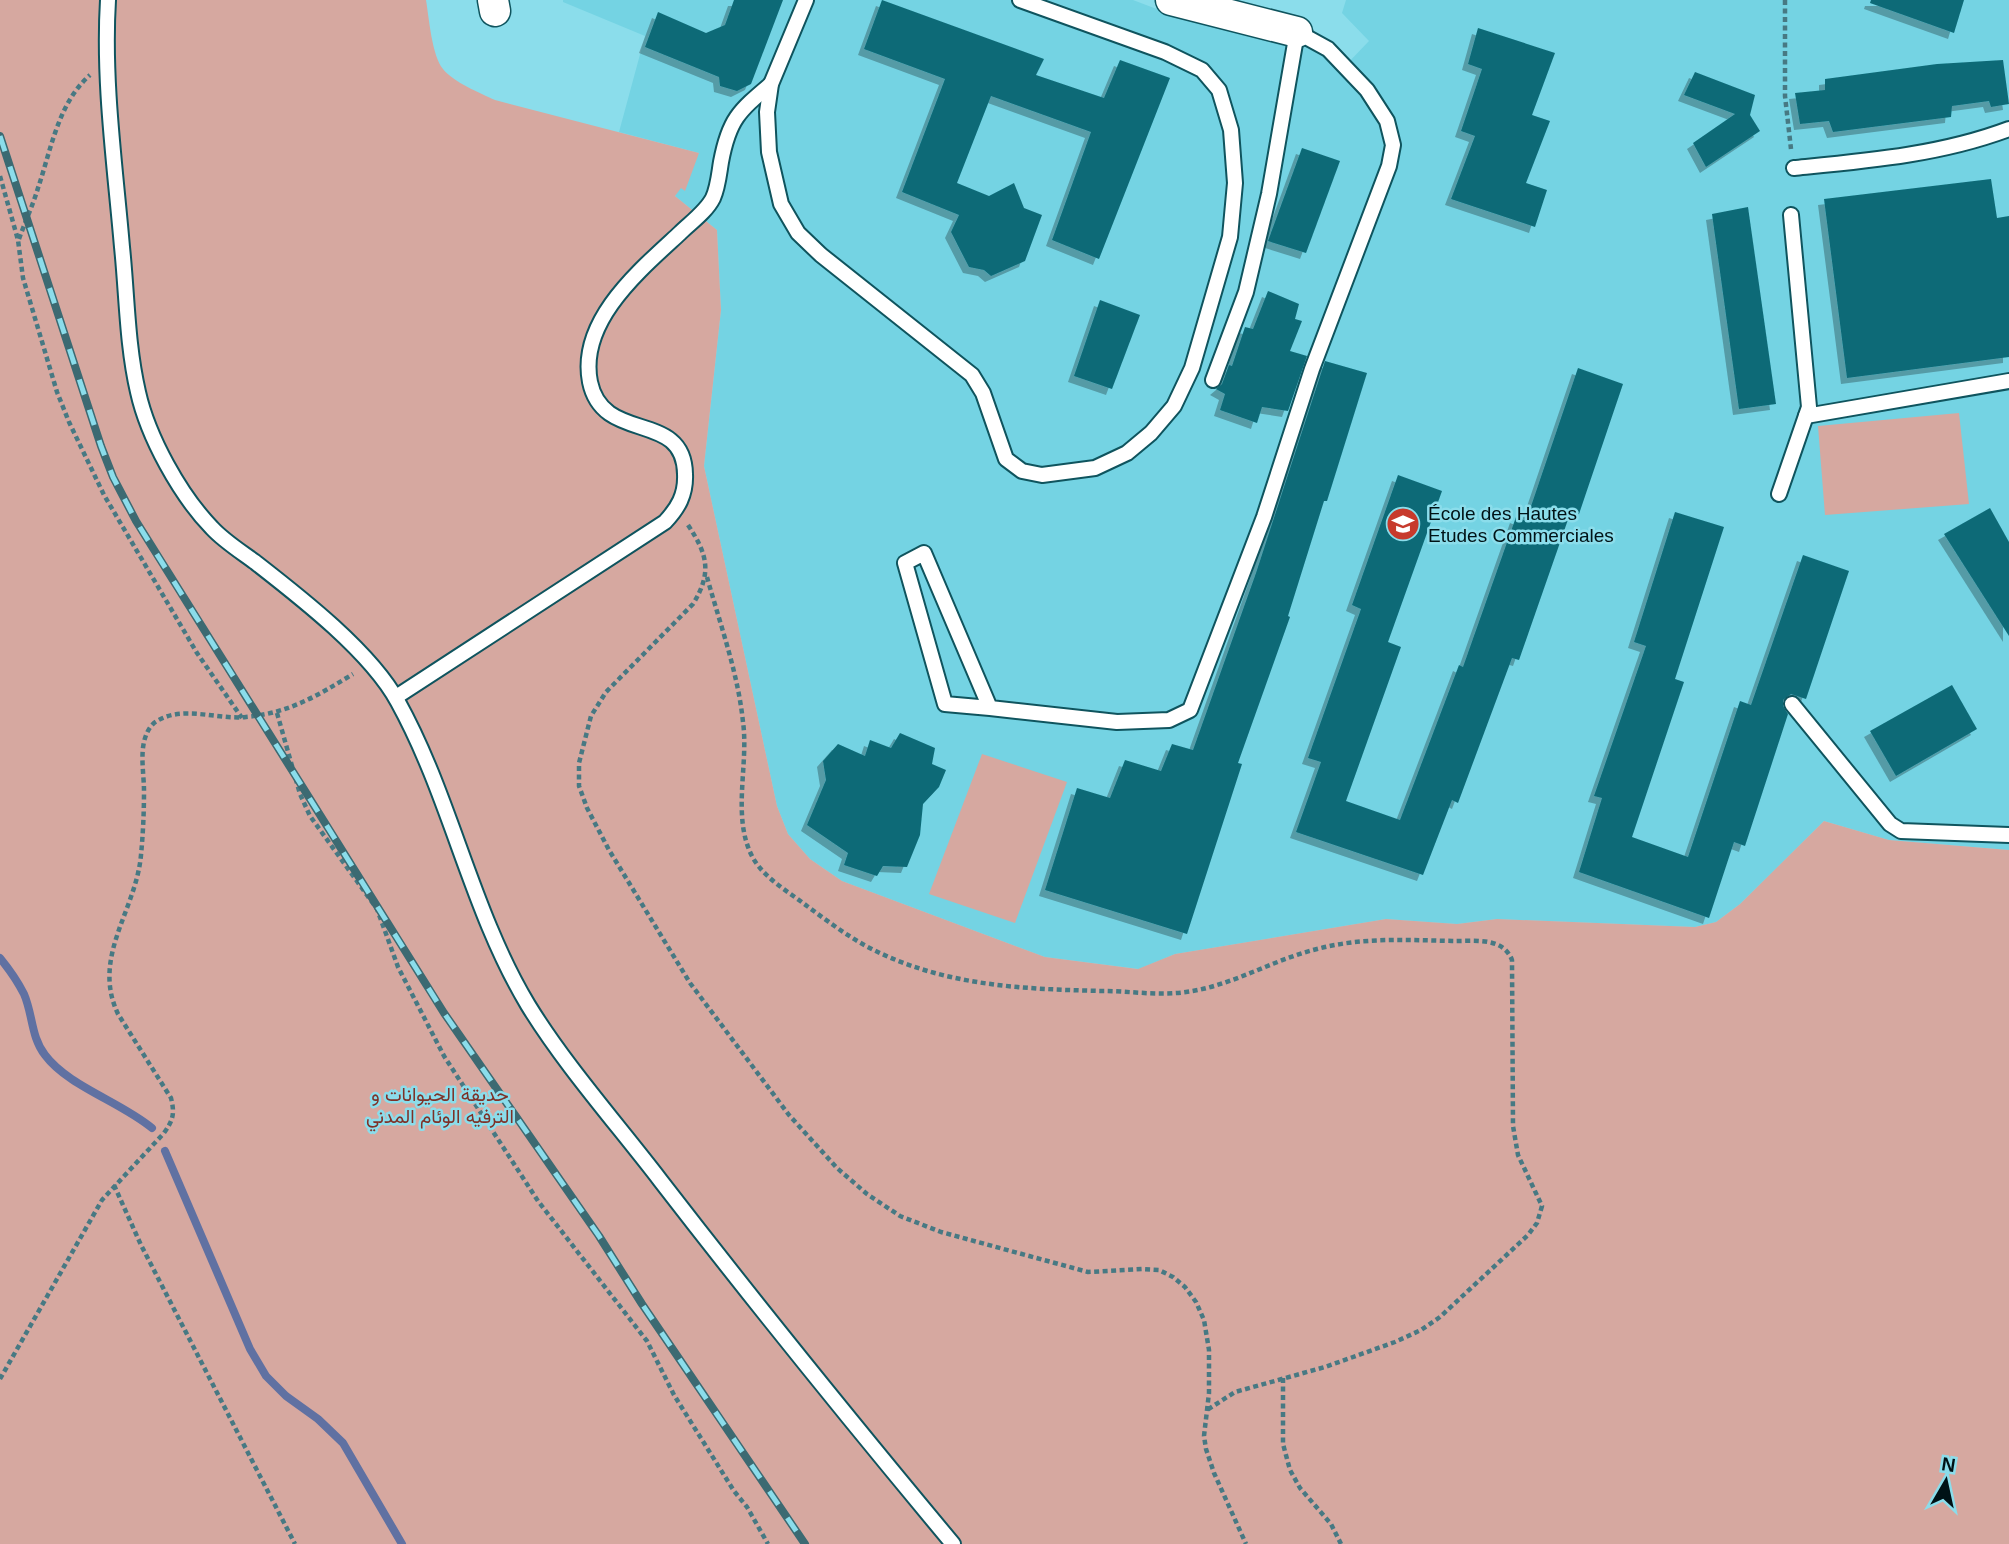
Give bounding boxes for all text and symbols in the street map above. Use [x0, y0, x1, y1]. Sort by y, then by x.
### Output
place label: École des Hautes Etudes Commerciales [1428, 503, 1614, 546]
school or university icon: École des Hautes Etudes Commerciales [1384, 505, 1422, 543]
park label: حديقة الحيوانات و الترفيه الوئام المدني [366, 1084, 514, 1132]
north arrow [1911, 1446, 1981, 1516]
text: N [1940, 1453, 1957, 1476]

